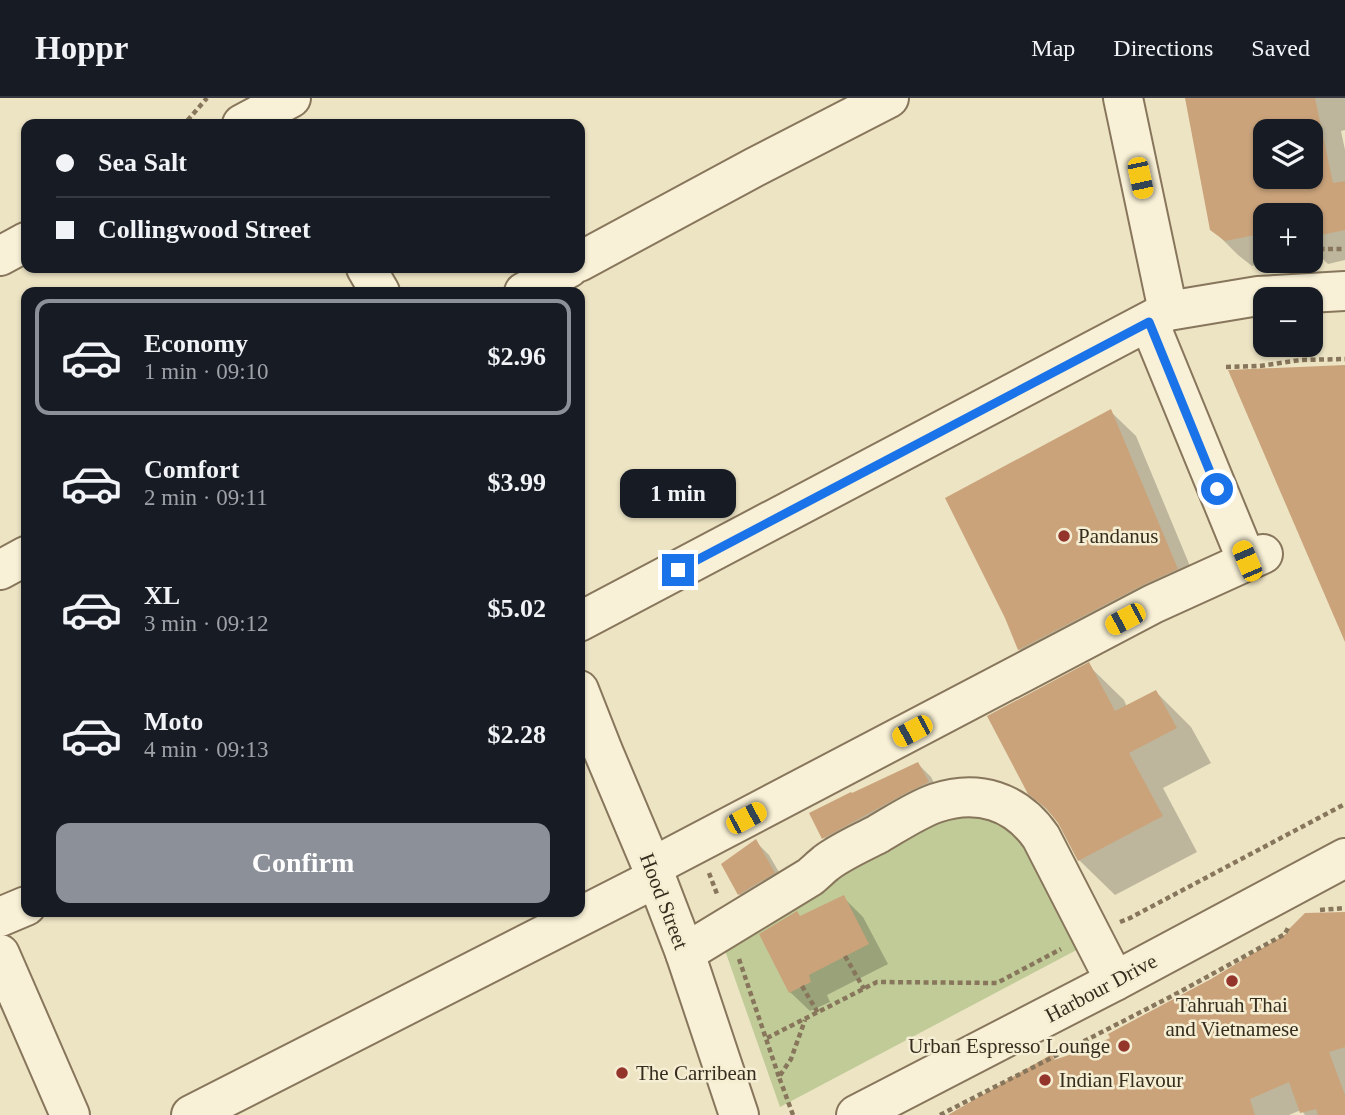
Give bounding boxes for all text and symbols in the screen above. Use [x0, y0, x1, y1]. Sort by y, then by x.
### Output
text: Hoppr [35, 30, 129, 66]
text: Map [1031, 35, 1075, 61]
text: Directions [1113, 35, 1213, 61]
text: Saved [1251, 35, 1310, 61]
map controls [1253, 119, 1323, 357]
button: layers [1253, 119, 1323, 189]
text: Sea Salt [98, 148, 187, 177]
car [1126, 155, 1155, 201]
button: + [1253, 203, 1323, 273]
text: Collingwood Street [98, 215, 311, 244]
button: − [1253, 287, 1323, 357]
icon: car [60, 326, 123, 389]
text: Economy [144, 329, 248, 358]
text: $2.96 [488, 342, 546, 371]
text: 1 min · 09:10 [144, 359, 269, 384]
icon: car [60, 452, 123, 515]
text: Comfort [144, 455, 239, 484]
text: $3.99 [488, 468, 546, 497]
callout: 1 min [620, 468, 736, 518]
route start [1201, 473, 1233, 505]
text: 1 min [650, 481, 706, 506]
text: 2 min · 09:11 [144, 485, 268, 510]
place label: Pandanus [1078, 524, 1159, 548]
marker: Pandanus [1056, 528, 1072, 544]
car [1230, 538, 1265, 584]
route end [662, 554, 694, 586]
icon: car [60, 578, 123, 641]
text: XL [144, 581, 180, 610]
text: $5.02 [488, 594, 546, 623]
car [1102, 600, 1149, 638]
text: 3 min · 09:12 [144, 611, 269, 636]
icon: car [60, 704, 123, 767]
text: Moto [144, 707, 203, 736]
car [889, 712, 936, 750]
text: $2.28 [488, 720, 546, 749]
text: 4 min · 09:13 [144, 737, 269, 762]
car [723, 799, 770, 837]
button: Confirm [56, 823, 550, 903]
street label: Hood Street [635, 850, 693, 953]
street label: Harbour Drive [1041, 949, 1161, 1027]
marker: Tahruah Thai and Vietnamese [1224, 973, 1240, 989]
place label: Tahruah Thai and Vietnamese [1165, 993, 1299, 1041]
place label: Urban Espresso Lounge [908, 1034, 1110, 1058]
marker: Urban Espresso Lounge [1116, 1038, 1132, 1054]
place label: The Carribean [636, 1061, 757, 1085]
marker: The Carribean [614, 1065, 630, 1081]
place label: Indian Flavour [1059, 1068, 1183, 1092]
marker: Indian Flavour [1037, 1072, 1053, 1088]

